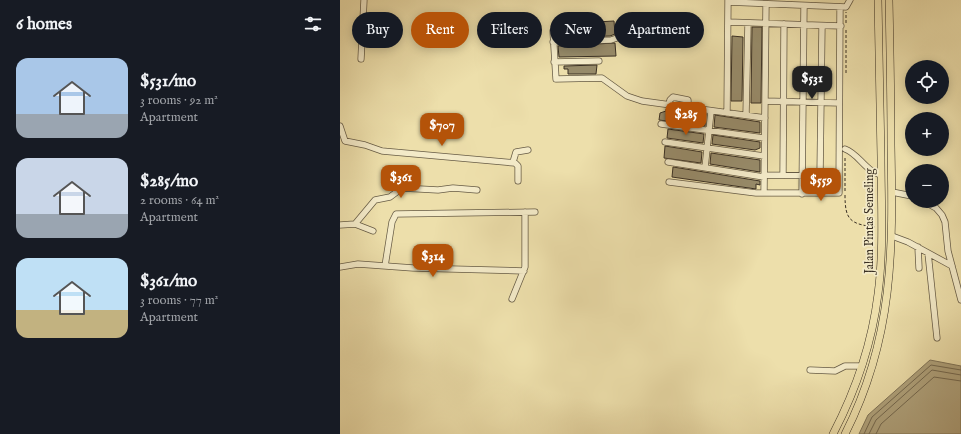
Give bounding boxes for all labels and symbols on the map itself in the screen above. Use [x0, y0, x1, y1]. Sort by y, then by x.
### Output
pin: $531 [788, 66, 836, 100]
pin: $285 [662, 102, 710, 136]
pin: $707 [418, 113, 466, 147]
pin: $361 [377, 165, 425, 199]
pin: $559 [797, 168, 845, 202]
street label: Jalan Pintas Semeling [862, 168, 878, 276]
pin: $314 [409, 244, 457, 278]

